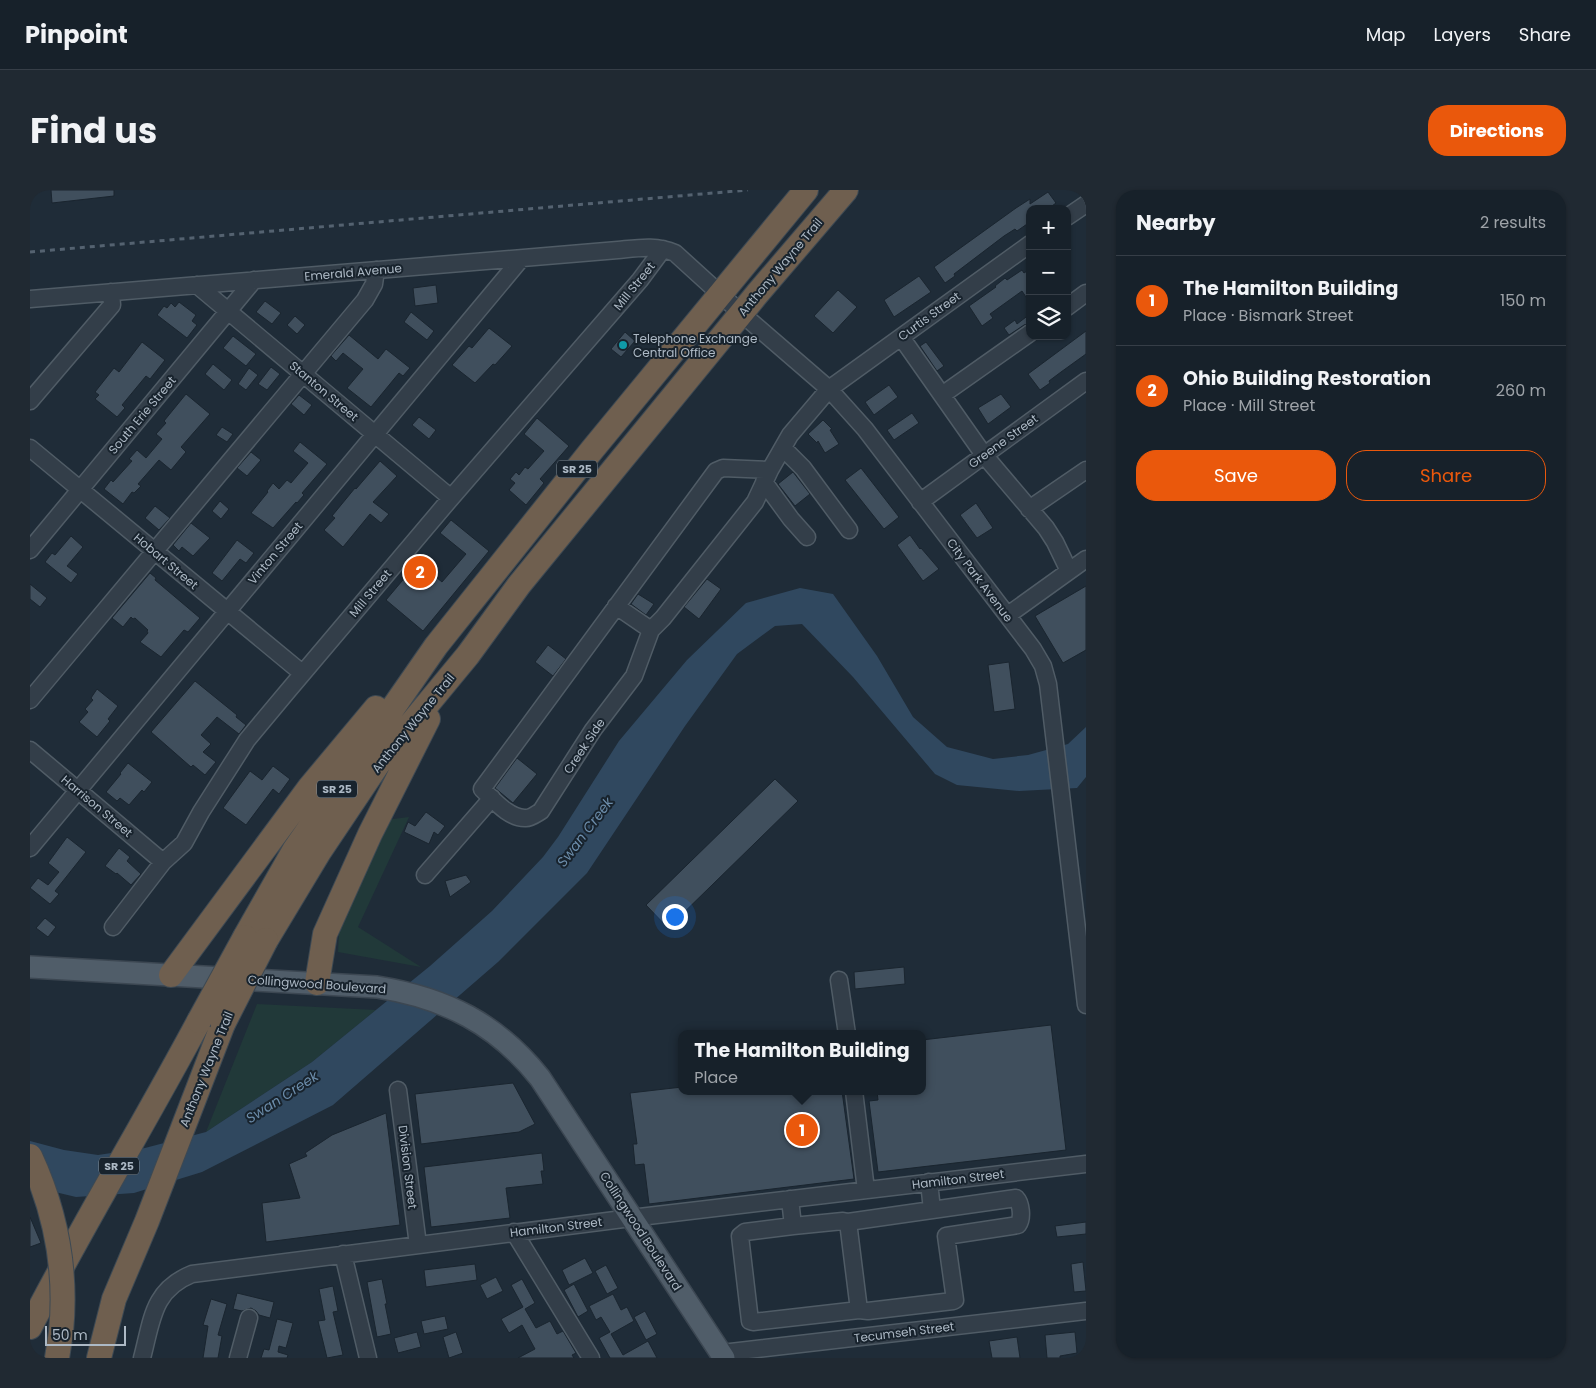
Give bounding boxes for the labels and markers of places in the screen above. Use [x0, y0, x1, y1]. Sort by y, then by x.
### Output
place label: Telephone Exchange Central Office [633, 330, 757, 361]
marker: Telephone Exchange Central Office [617, 339, 629, 351]
pin: 2 [404, 553, 436, 591]
pin: 1 [786, 1111, 818, 1149]

